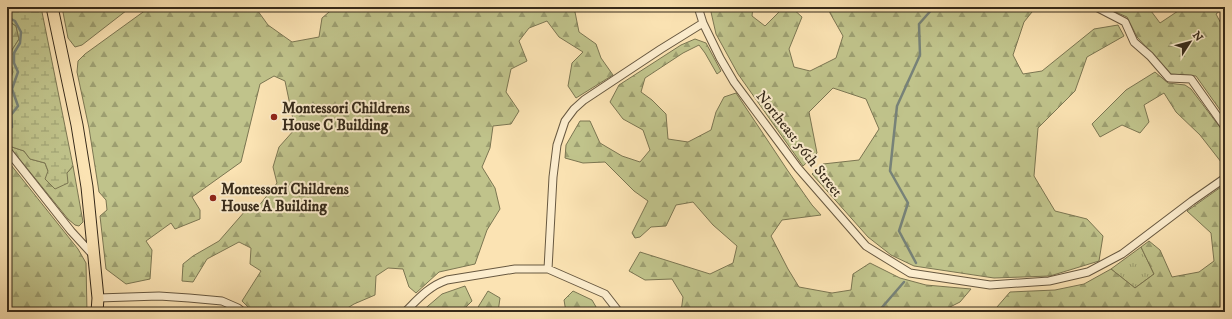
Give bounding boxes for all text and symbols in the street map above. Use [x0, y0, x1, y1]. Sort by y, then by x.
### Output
north arrow [1170, 22, 1210, 62]
text: N [1189, 29, 1206, 44]
street label: Northeast 56th Street [752, 87, 847, 201]
place label: Montessori Childrens House C Building [282, 99, 410, 135]
marker: Montessori Childrens House C Building [269, 112, 279, 122]
place label: Montessori Childrens House A Building [221, 180, 349, 216]
marker: Montessori Childrens House A Building [208, 193, 218, 203]

